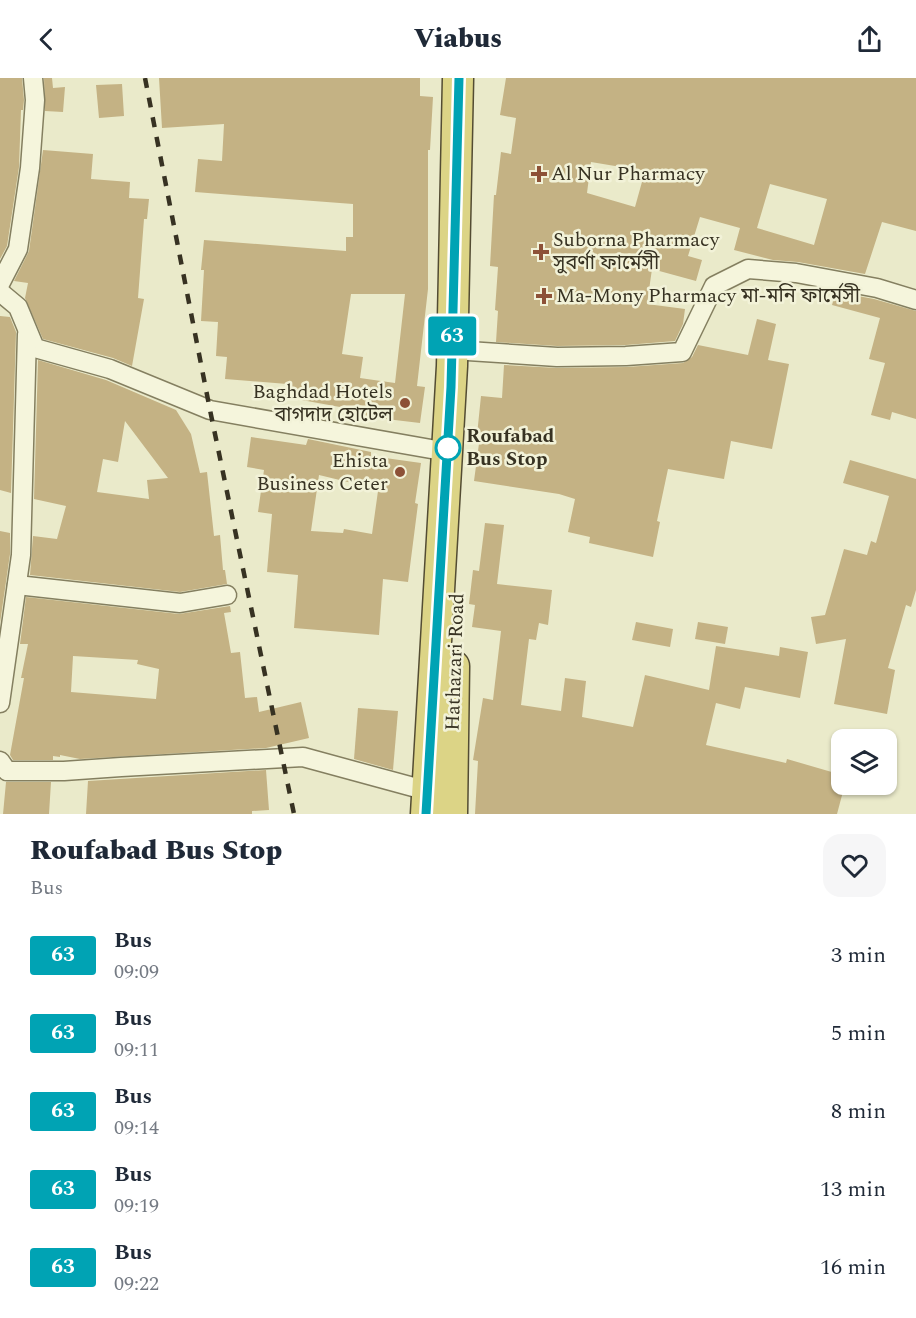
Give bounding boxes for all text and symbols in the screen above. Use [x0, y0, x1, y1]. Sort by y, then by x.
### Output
text: Viabus [414, 18, 502, 60]
icon: back [30, 23, 63, 56]
icon: share [853, 23, 886, 56]
place label: Al Nur Pharmacy [551, 159, 706, 189]
marker: Al Nur Pharmacy [532, 167, 546, 181]
place label: Suborna Pharmacy সুবর্ণা ফার্মেসী [552, 225, 721, 278]
marker: Suborna Pharmacy সুবর্ণা ফার্মেসী [534, 245, 548, 259]
place label: Ma-Mony Pharmacy মা-মনি ফার্মেসী [556, 281, 861, 311]
marker: Ma-Mony Pharmacy মা-মনি ফার্মেসী [537, 289, 551, 303]
line badge: 63 [425, 316, 479, 356]
text: 63 [440, 320, 464, 352]
place label: Baghdad Hotels বাগদাদ হোটেল [252, 377, 393, 430]
marker: Baghdad Hotels বাগদাদ হোটেল [398, 396, 412, 410]
place label: Roufabad Bus Stop [466, 421, 555, 474]
marker: Roufabad Bus Stop [435, 435, 461, 461]
place label: Ehista Business Ceter [256, 446, 388, 499]
marker: Ehista Business Ceter [393, 465, 407, 479]
street label: Hathazari Road [438, 593, 472, 731]
map controls [831, 729, 897, 795]
button: layers [831, 729, 897, 795]
text: Roufabad Bus Stop [30, 829, 282, 872]
button: heart [823, 834, 886, 897]
text: Bus [30, 873, 63, 903]
text: Bus [114, 924, 152, 957]
text: 63 [51, 939, 75, 971]
text: 3 min [831, 939, 886, 972]
text: 09:09 [114, 957, 159, 987]
text: Bus [114, 1002, 152, 1035]
text: 63 [51, 1017, 75, 1049]
text: 5 min [831, 1017, 886, 1050]
text: 09:11 [114, 1035, 159, 1065]
text: Bus [114, 1080, 152, 1113]
text: 63 [51, 1095, 75, 1127]
text: 8 min [831, 1095, 886, 1128]
text: 09:14 [114, 1113, 159, 1143]
text: Bus [114, 1158, 152, 1191]
text: 63 [51, 1173, 75, 1205]
text: 13 min [820, 1173, 886, 1206]
text: 09:19 [114, 1191, 159, 1221]
text: Bus [114, 1236, 152, 1269]
text: 63 [51, 1251, 75, 1283]
text: 16 min [820, 1251, 886, 1284]
text: 09:22 [114, 1269, 159, 1299]

